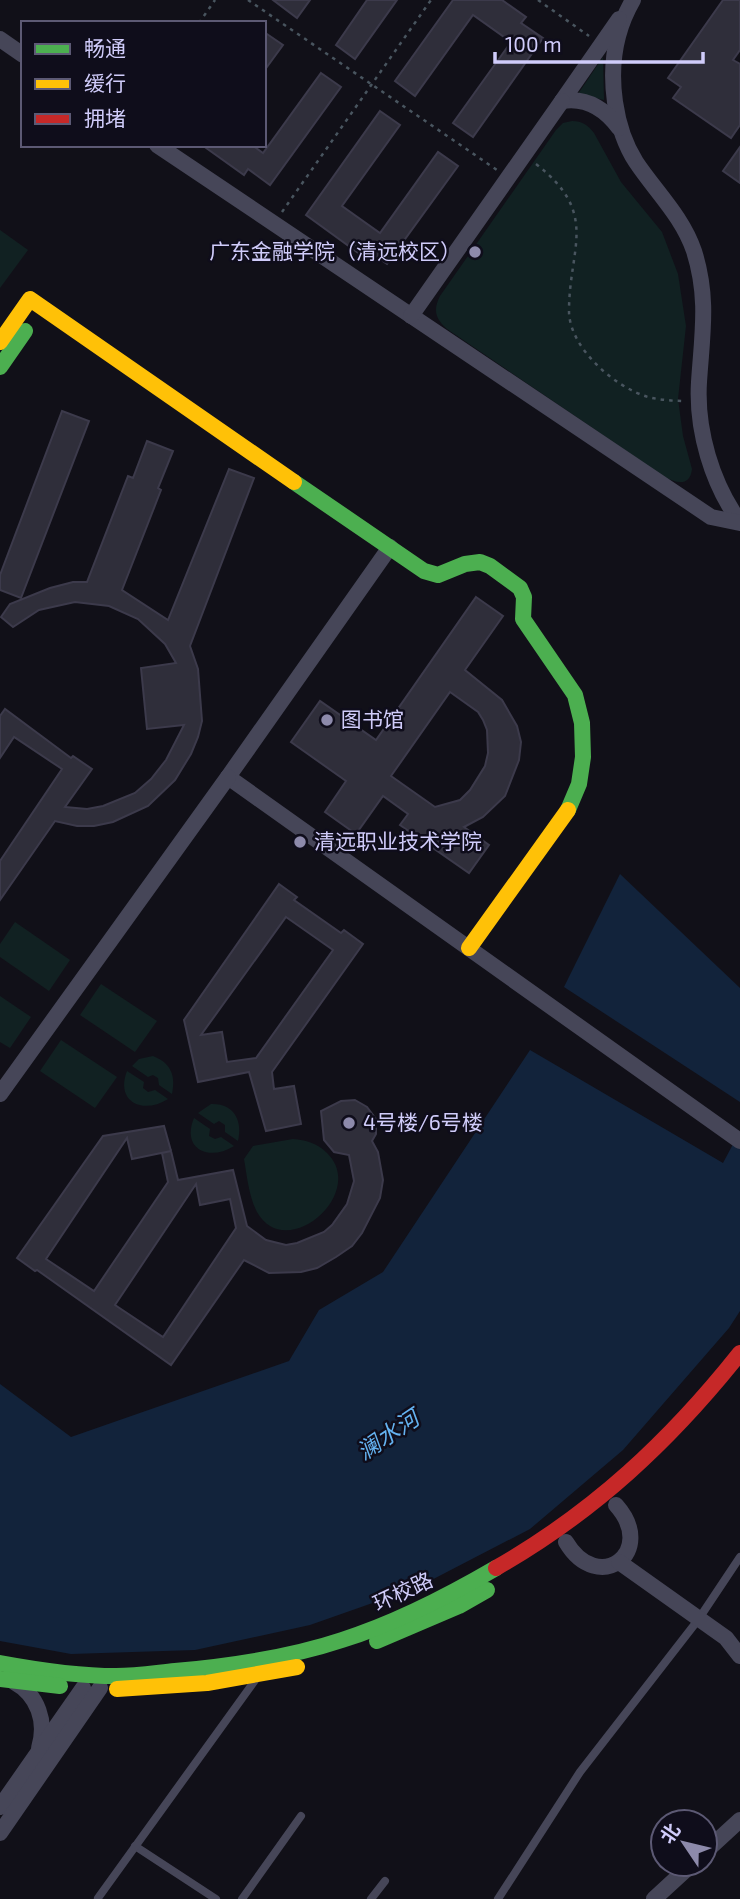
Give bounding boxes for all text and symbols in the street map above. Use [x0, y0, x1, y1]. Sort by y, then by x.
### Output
legend [21, 21, 266, 147]
scale bar [495, 21, 703, 65]
text: 100 m [505, 31, 562, 56]
text: 畅通 [84, 35, 126, 60]
text: 缓行 [84, 70, 126, 95]
text: 拥堵 [84, 105, 126, 130]
place label: 广东金融学院（清远校区） [209, 238, 461, 263]
marker: 广东金融学院（清远校区） [467, 244, 483, 260]
place label: 图书馆 [341, 706, 404, 731]
marker: 图书馆 [319, 712, 335, 728]
place label: 清远职业技术学院 [314, 828, 482, 853]
marker: 清远职业技术学院 [292, 834, 308, 850]
place label: 4号楼/6号楼 [363, 1109, 483, 1134]
marker: 4号楼/6号楼 [341, 1115, 357, 1131]
water label: 澜水河 [351, 1401, 427, 1465]
street label: 环校路 [369, 1566, 436, 1615]
north arrow [649, 1808, 719, 1878]
text: 北 [655, 1819, 685, 1847]

